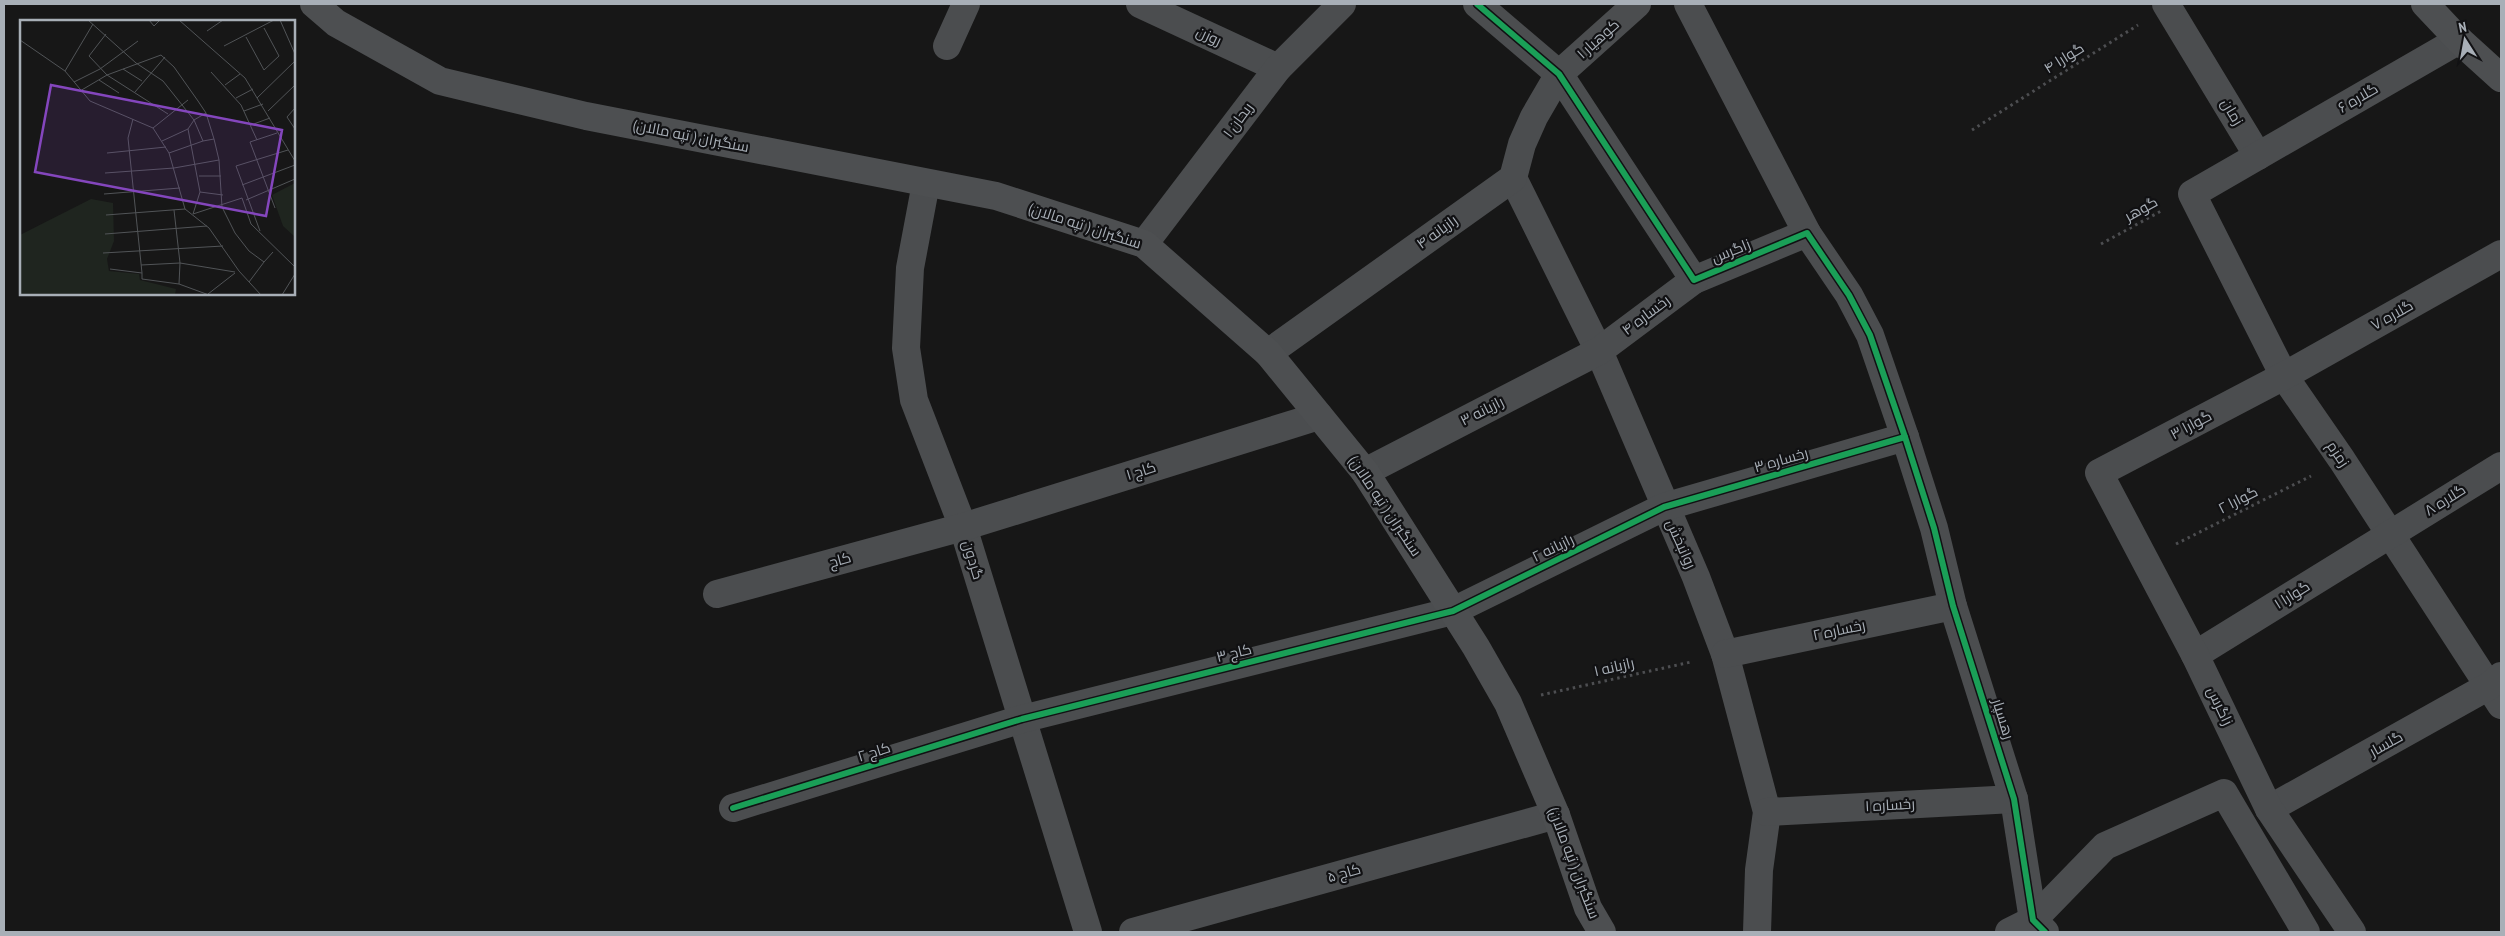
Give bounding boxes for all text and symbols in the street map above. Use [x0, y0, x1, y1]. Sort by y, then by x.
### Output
street label: کوهیار ۱ [1573, 15, 1623, 63]
north arrow [2440, 15, 2490, 65]
text: N [2457, 18, 2468, 37]
inset map [20, 20, 295, 295]
street label: روزن [1193, 21, 1225, 51]
street label: گوارا ۴ [2040, 38, 2087, 77]
street label: گلاره ۶ [2334, 79, 2381, 117]
street label: زمان [2216, 95, 2248, 129]
street label: ریحان ۱ [1218, 98, 1258, 142]
street label: سنگبران ( تپه مالان) [631, 115, 751, 157]
street label: گوهر [2120, 192, 2161, 226]
street label: سنگبران ( تپه مالان) [1026, 198, 1144, 254]
street label: رازیانه ۴ [1412, 210, 1461, 253]
street label: زاگرس [1708, 234, 1754, 268]
street label: رخساره ۴ [1618, 290, 1674, 339]
street label: گلاره ۷ [2367, 295, 2416, 334]
street label: رازیانه ۳ [1457, 392, 1507, 430]
street label: گوارا ۳ [2167, 406, 2215, 443]
street label: زمزم [2322, 437, 2354, 471]
street label: رخساره ۳ [1752, 443, 1810, 476]
street label: سنگبران ( تپه مالان) [1344, 452, 1426, 560]
street label: کاج ۱ [1124, 457, 1159, 486]
street label: گلاره ۸ [2420, 479, 2469, 520]
street label: گوارا ۲ [2215, 482, 2261, 518]
street label: روانبخش [1661, 516, 1701, 572]
street label: رازیانه ۲ [1529, 529, 1577, 566]
street label: گردون [958, 538, 988, 582]
street label: کاج [827, 547, 854, 574]
street label: گوارا ۱ [2270, 576, 2313, 613]
street label: رخساره ۲ [1811, 615, 1867, 644]
street label: کاج ۳ [1214, 639, 1254, 668]
street label: رازیانه ۱ [1592, 653, 1636, 680]
street label: زاگرس [2202, 683, 2238, 729]
street label: رهسپار [1987, 695, 2019, 742]
street label: گلسار [2365, 727, 2406, 761]
street label: کاج ۲ [855, 738, 893, 767]
street label: رخساره ۱ [1864, 794, 1915, 815]
street label: سنگبران ( تپه مالان) [1544, 804, 1604, 922]
street label: کاج ۵ [1325, 859, 1363, 888]

